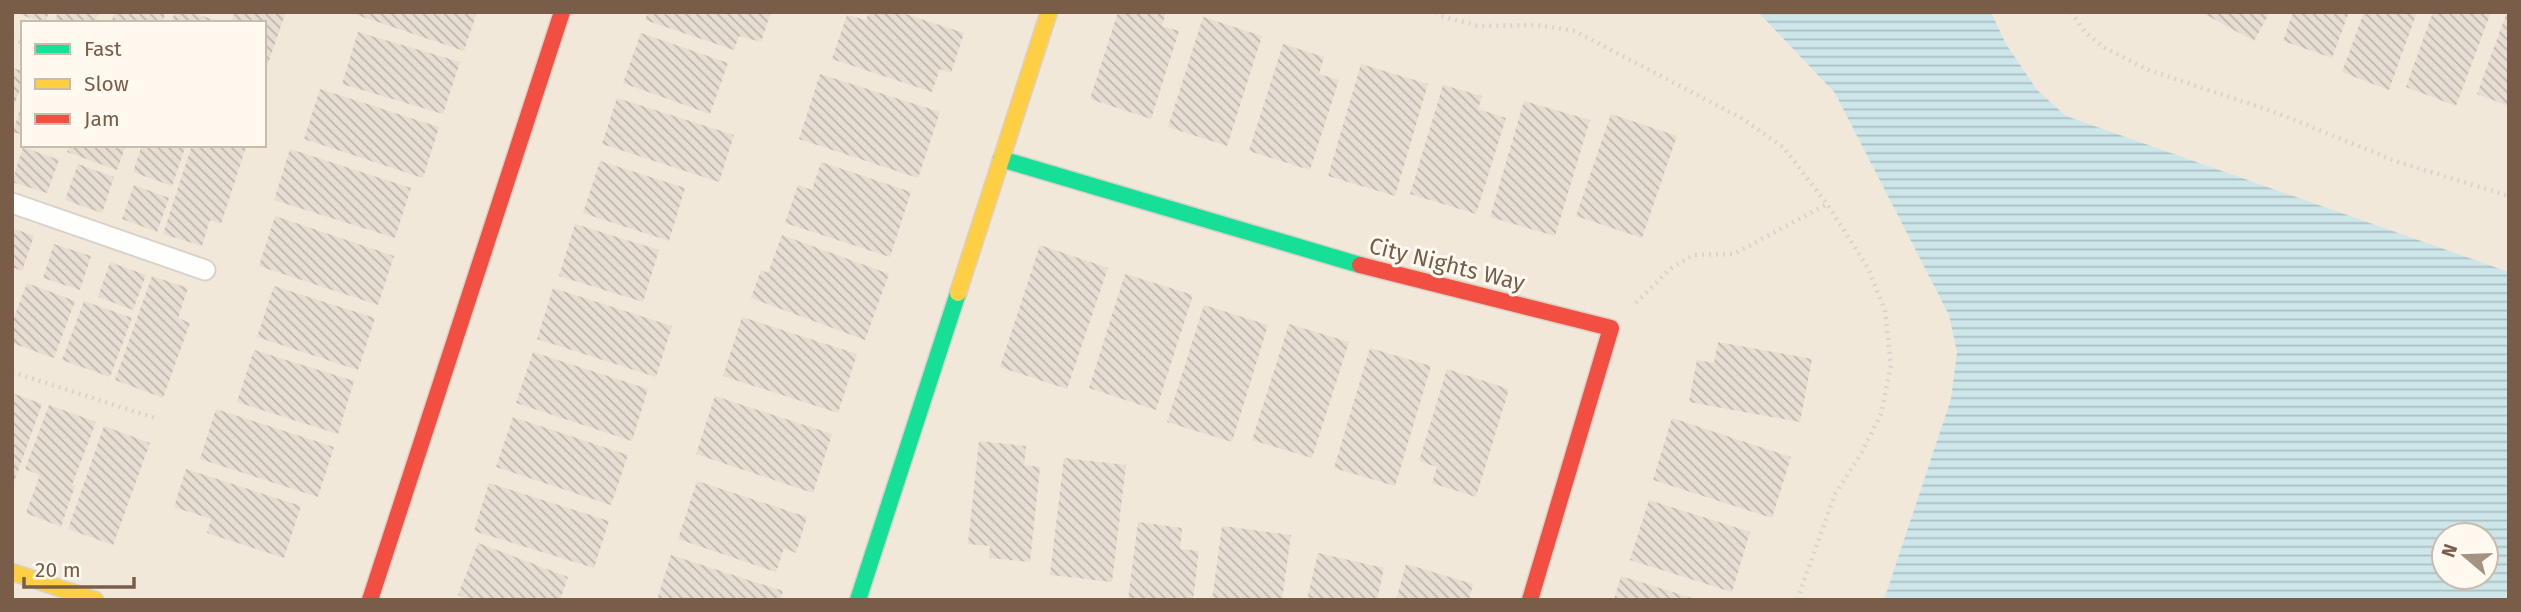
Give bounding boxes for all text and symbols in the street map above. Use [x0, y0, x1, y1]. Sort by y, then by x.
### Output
legend [21, 21, 266, 147]
text: Fast [84, 36, 122, 62]
text: Slow [84, 71, 129, 97]
text: Jam [84, 106, 120, 132]
street label: City Nights Way [1366, 231, 1528, 297]
north arrow [2430, 521, 2500, 591]
text: N [2436, 541, 2462, 560]
scale bar [24, 546, 135, 590]
text: 20 m [35, 557, 81, 583]

